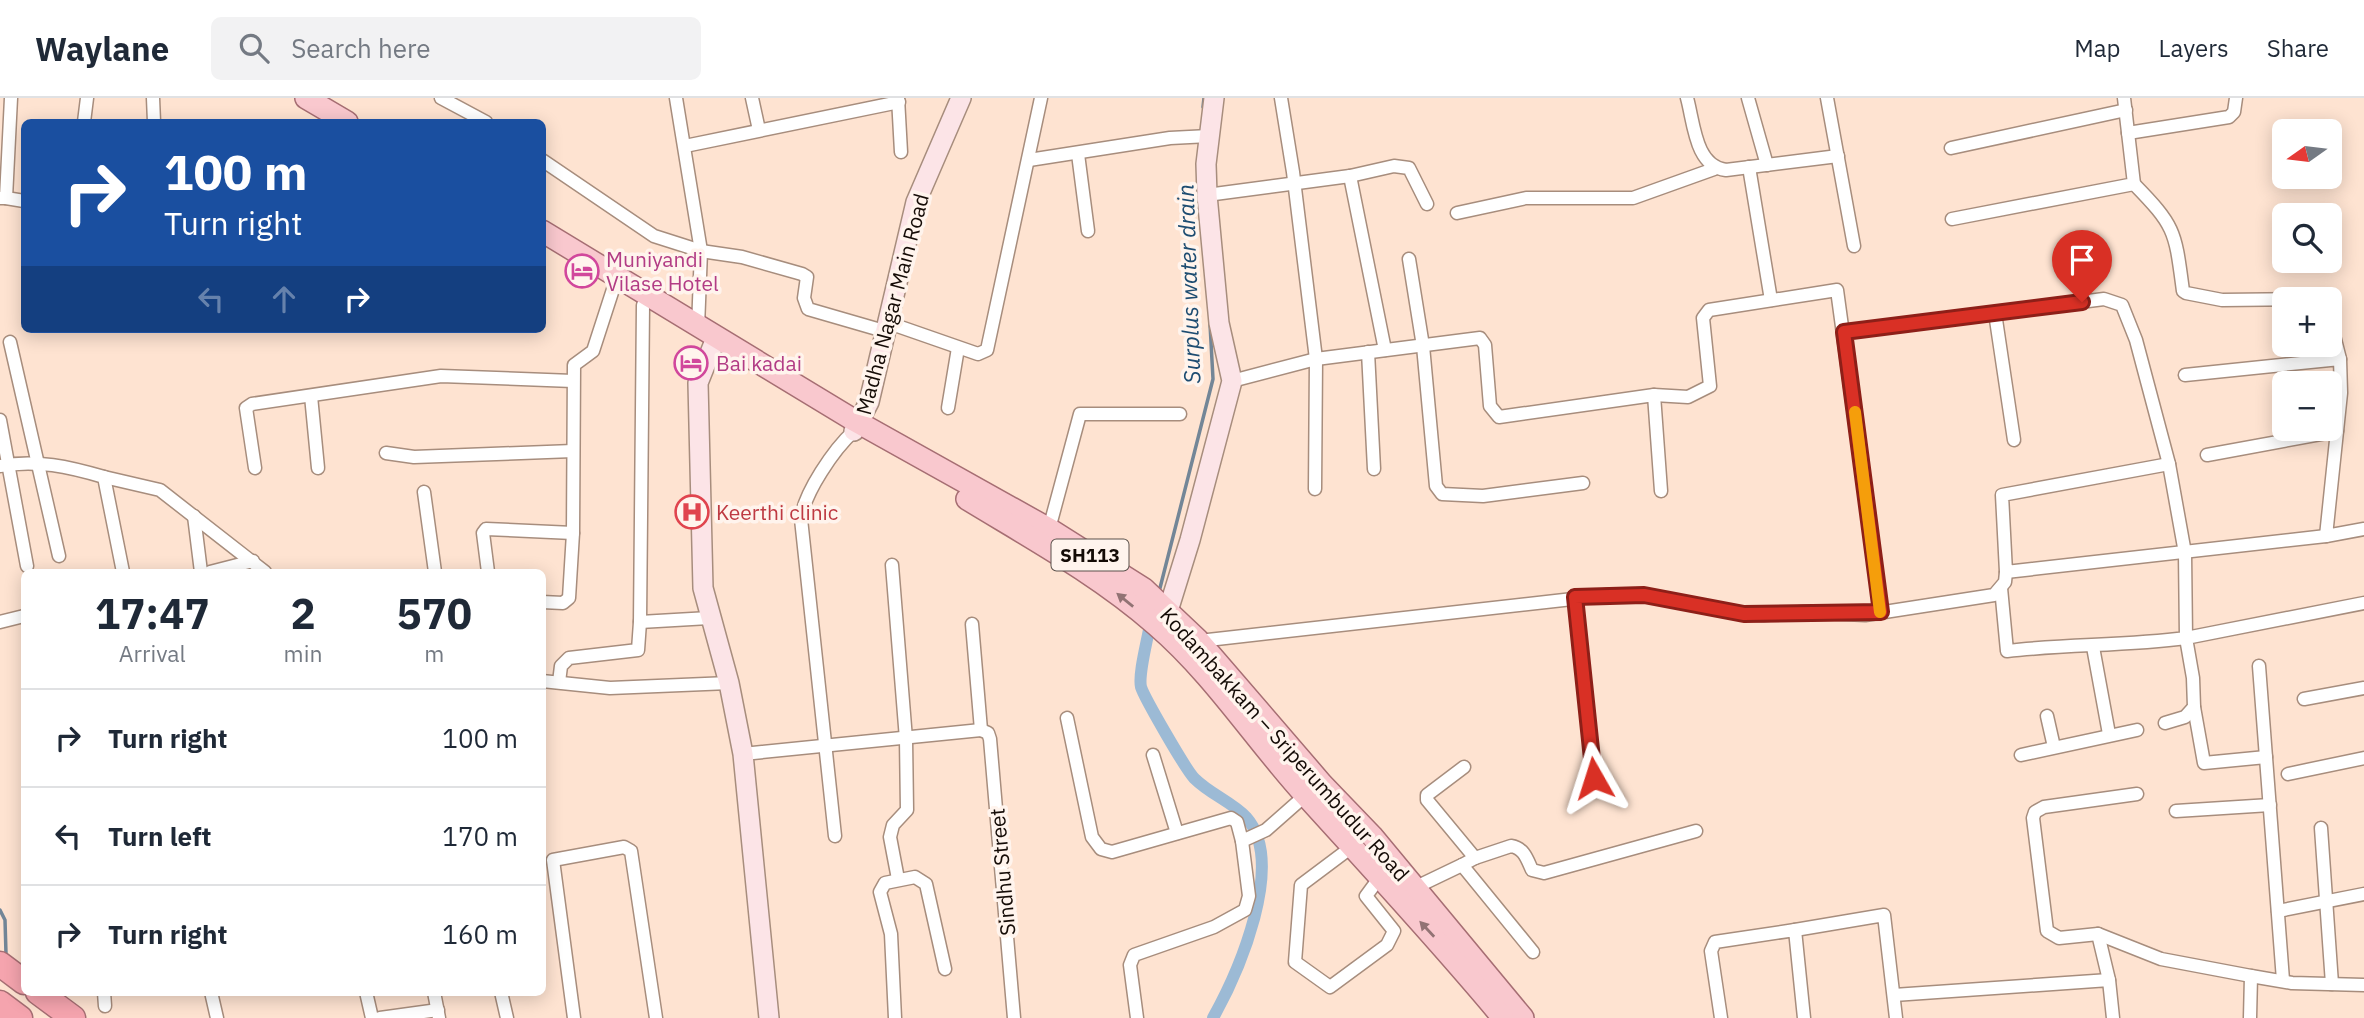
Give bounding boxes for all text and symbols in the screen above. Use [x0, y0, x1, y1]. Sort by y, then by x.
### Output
search box [211, 17, 701, 80]
text: Waylane [35, 27, 169, 70]
icon: search [235, 29, 273, 67]
text: Search here [291, 31, 431, 65]
text: Map [2074, 32, 2121, 64]
text: Layers [2159, 32, 2229, 64]
text: Share [2267, 32, 2329, 64]
north arrow [2272, 119, 2342, 189]
map controls [2272, 119, 2342, 441]
text: 100 m [164, 140, 308, 203]
icon: right [49, 147, 140, 238]
water label: Surplus water drain [1170, 184, 1206, 384]
street label: Madha Nagar Main Road [849, 190, 935, 418]
text: Turn right [164, 202, 302, 244]
button: search [2272, 203, 2342, 273]
pin [2052, 230, 2112, 302]
icon: arrive [2063, 241, 2101, 279]
place label: Muniyandi Vilase Hotel [606, 245, 719, 297]
hotel icon: Muniyandi Vilase Hotel [563, 252, 601, 290]
icon: left [192, 280, 230, 318]
icon: ahead [265, 280, 303, 318]
icon: right [338, 280, 376, 318]
button: + [2272, 287, 2342, 357]
hotel icon: Bai kadai [672, 344, 710, 382]
place label: Bai kadai [716, 349, 802, 377]
button: − [2272, 371, 2342, 441]
hospital icon: Keerthi clinic [673, 493, 711, 531]
place label: Keerthi clinic [716, 498, 838, 526]
road number: SH113 [1052, 540, 1128, 570]
text: 17:47 [95, 586, 210, 641]
text: 2 [290, 586, 316, 641]
text: 570 [396, 586, 472, 641]
one-way arrow [1116, 592, 1134, 607]
street label: Kodambakkam – Sriperumbudur Road [1154, 601, 1416, 887]
text: Arrival [119, 638, 186, 668]
text: min [284, 638, 322, 668]
text: m [424, 638, 444, 668]
icon: right [49, 719, 87, 757]
text: Turn right [108, 721, 227, 755]
text: 100 m [442, 721, 518, 755]
position arrow [1557, 741, 1631, 815]
street label: Sindhu Street [982, 807, 1022, 937]
icon: left [49, 817, 87, 855]
text: Turn left [108, 819, 211, 853]
text: 170 m [442, 819, 518, 853]
icon: right [49, 915, 87, 953]
text: Turn right [108, 917, 227, 951]
text: 160 m [442, 917, 518, 951]
one-way arrow [1419, 921, 1435, 938]

